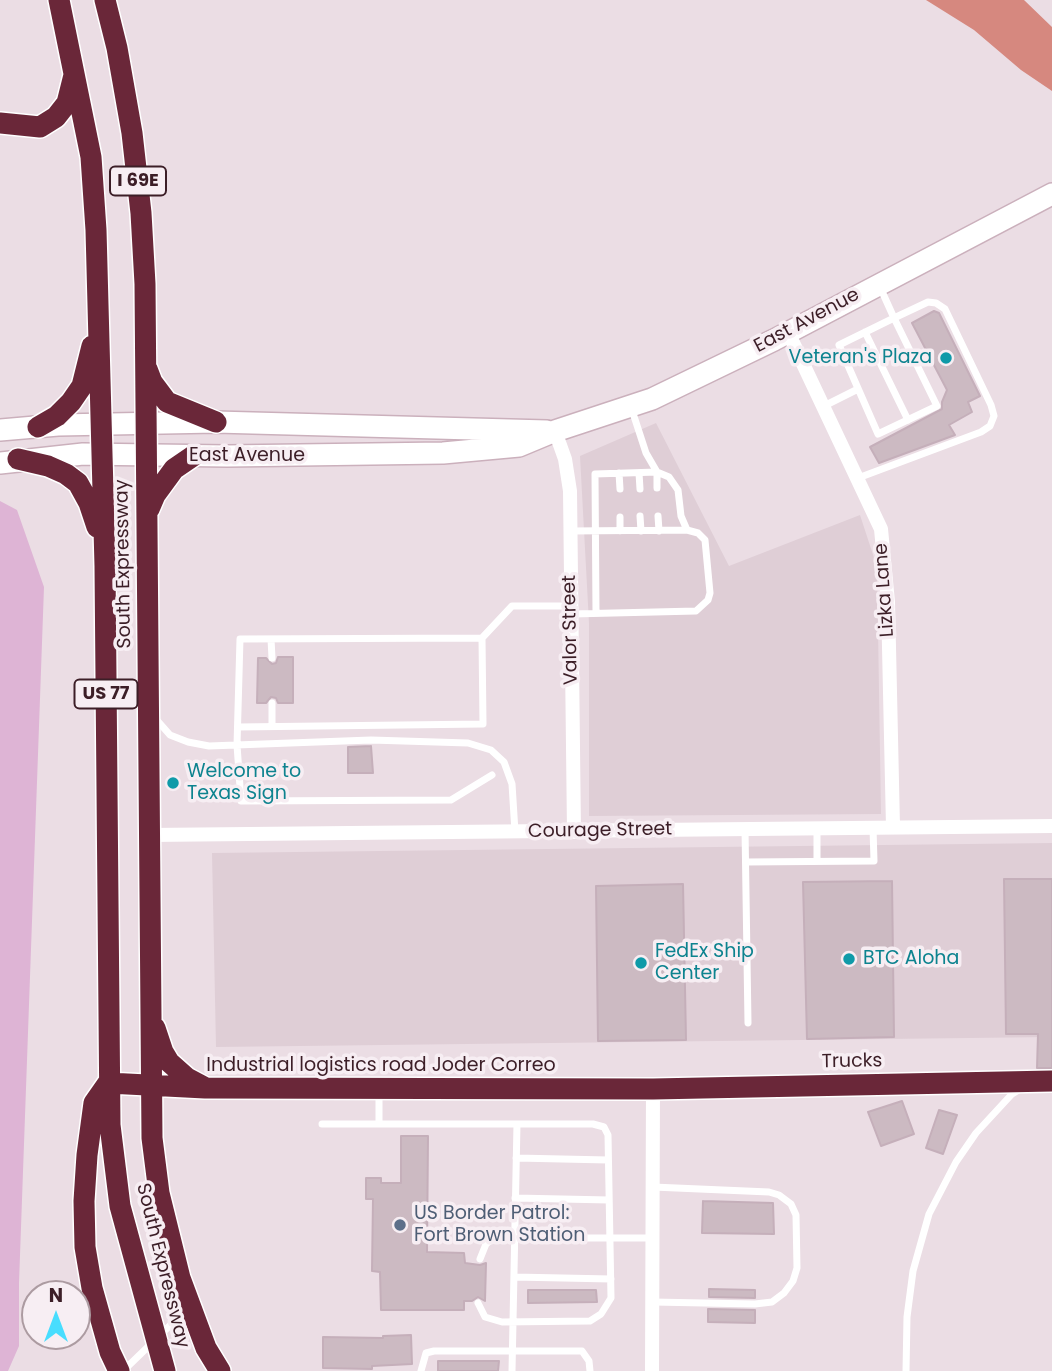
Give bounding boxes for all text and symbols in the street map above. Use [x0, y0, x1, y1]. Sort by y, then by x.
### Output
road number: I 69E [110, 166, 166, 196]
street label: East Avenue [751, 284, 863, 358]
place label: Veteran's Plaza [789, 347, 932, 369]
marker: Veteran's Plaza [938, 350, 954, 366]
street label: East Avenue [189, 445, 305, 467]
street label: South Expressway [111, 479, 137, 649]
street label: Lizka Lane [870, 542, 900, 638]
street label: Valor Street [559, 575, 583, 685]
road number: US 77 [74, 680, 138, 708]
place label: Welcome to Texas Sign [187, 761, 301, 805]
marker: Welcome to Texas Sign [165, 775, 181, 791]
street label: Courage Street [528, 818, 672, 844]
place label: FedEx Ship Center [655, 941, 754, 985]
place label: BTC Aloha [863, 948, 959, 970]
marker: BTC Aloha [841, 951, 857, 967]
marker: FedEx Ship Center [633, 955, 649, 971]
street label: Trucks [821, 1050, 883, 1074]
street label: Industrial logistics road Joder Correo [206, 1055, 556, 1077]
street label: South Expressway [130, 1181, 194, 1351]
place label: US Border Patrol: Fort Brown Station [414, 1203, 585, 1247]
marker: US Border Patrol: Fort Brown Station [392, 1217, 408, 1233]
north arrow [21, 1280, 91, 1350]
text: N [49, 1282, 63, 1309]

